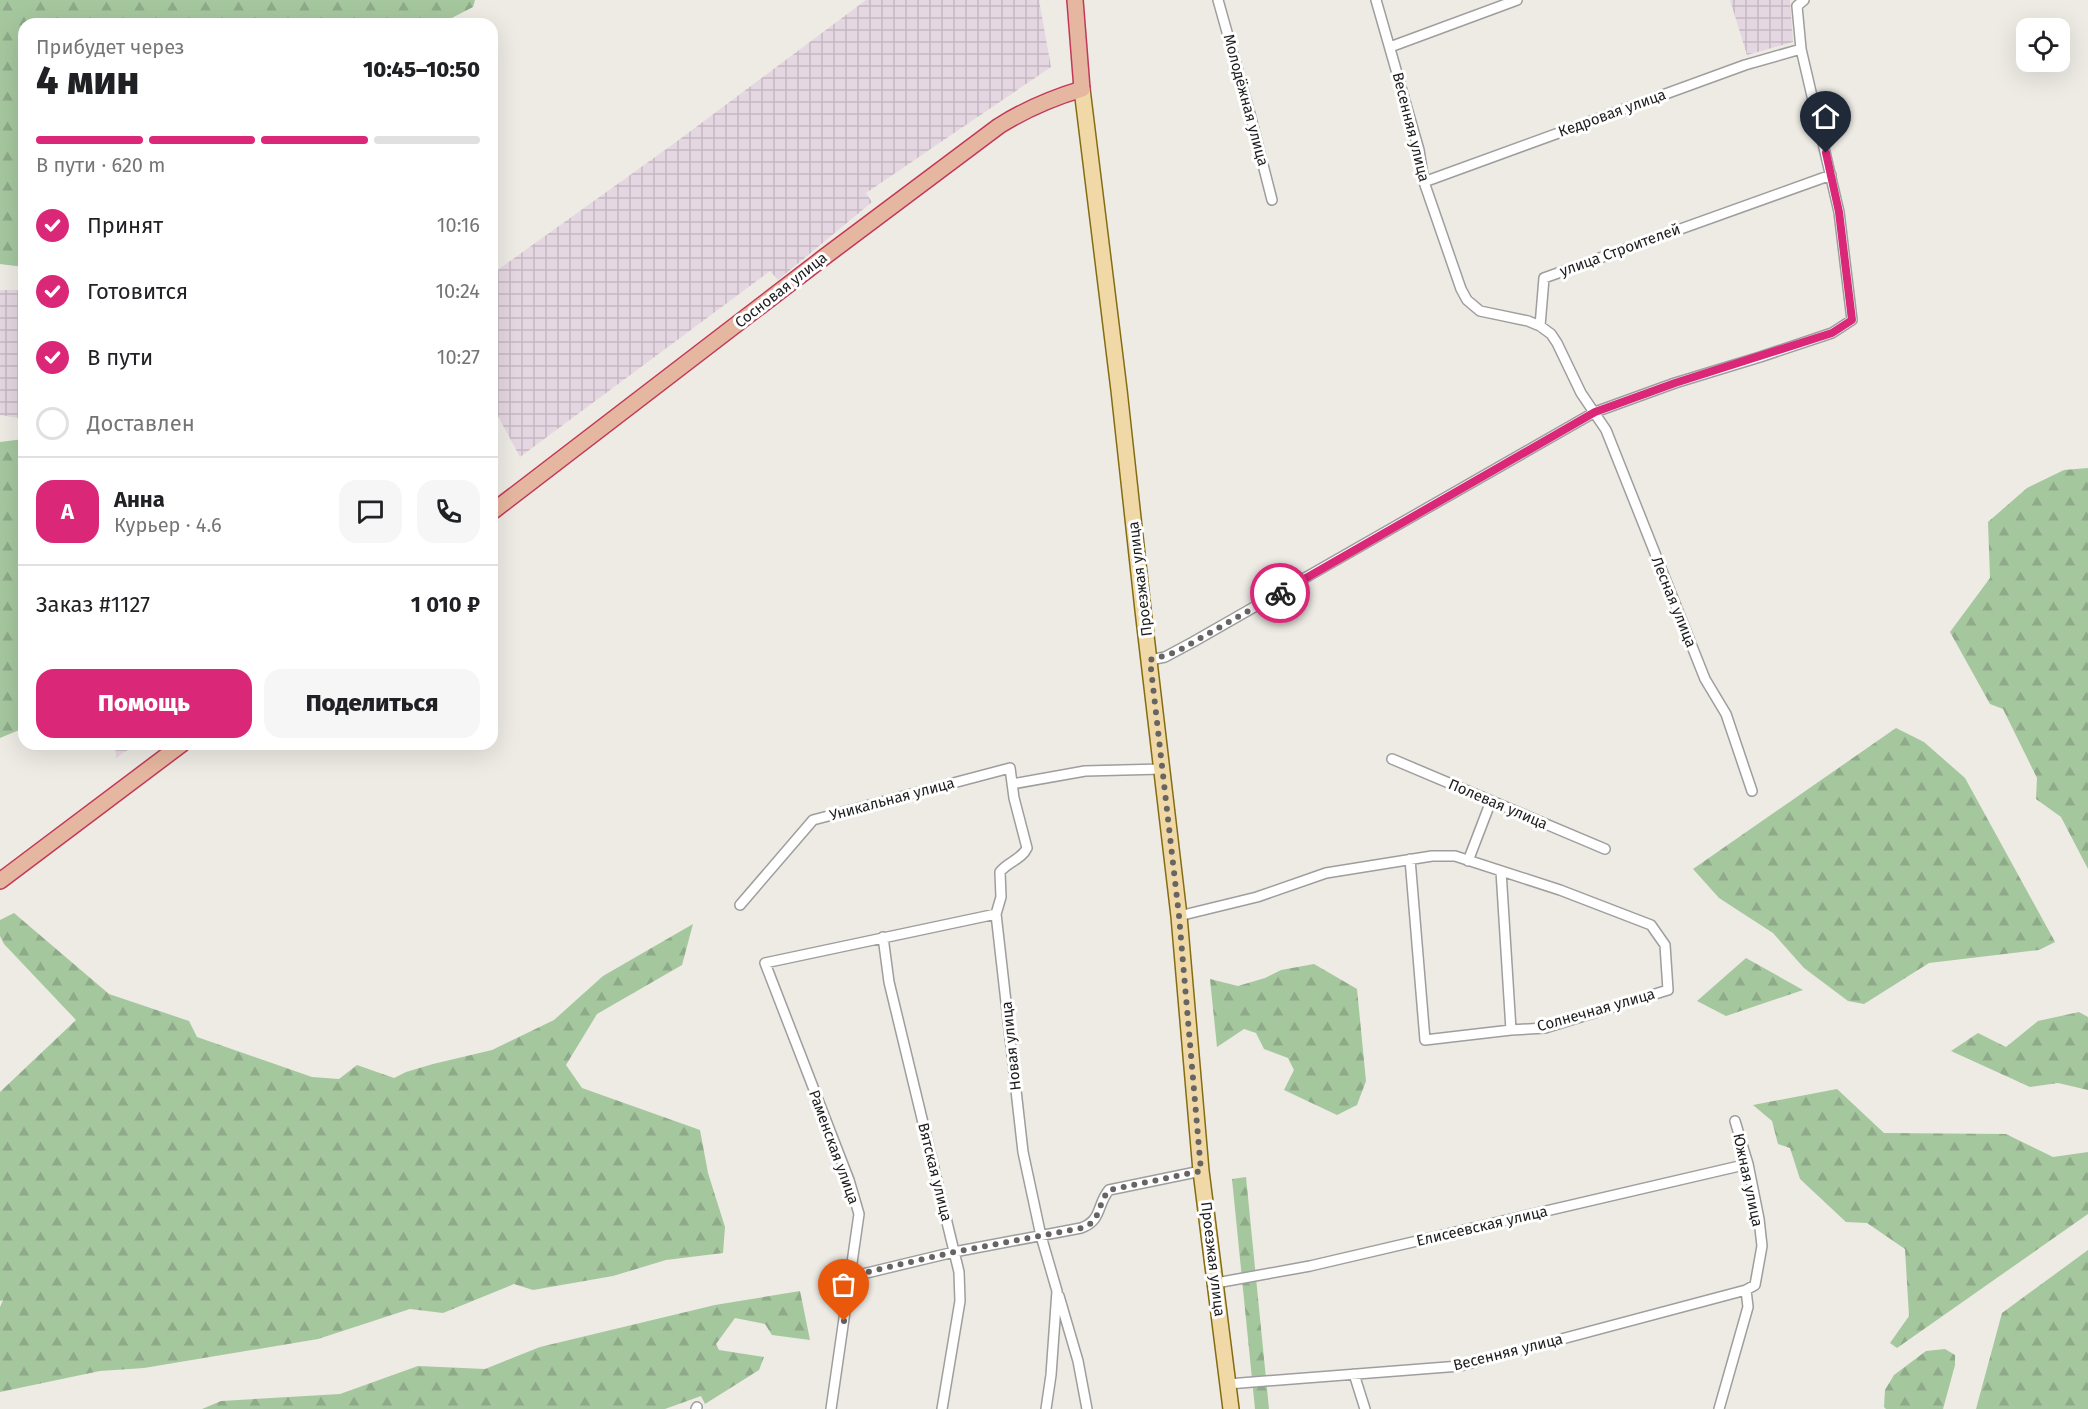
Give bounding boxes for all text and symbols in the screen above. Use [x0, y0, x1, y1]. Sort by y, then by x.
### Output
map controls [2016, 18, 2070, 72]
button: locate [2016, 18, 2070, 72]
street label: Молодёжная улица [1220, 32, 1272, 168]
text: Прибудет через [36, 35, 185, 59]
text: 10:45–10:50 [363, 56, 480, 83]
text: 4 мин [36, 58, 139, 104]
street label: Весенняя улица [1389, 70, 1433, 184]
street label: Кедровая улица [1556, 85, 1668, 141]
pin [1800, 91, 1851, 153]
icon: home [1809, 100, 1842, 133]
text: В пути · 620 m [36, 153, 165, 177]
icon: check [36, 209, 69, 242]
text: Принят [87, 212, 163, 239]
text: 10:16 [437, 213, 480, 237]
street label: улица Строителей [1557, 220, 1683, 280]
street label: Сосновая улица [731, 248, 831, 332]
icon: check [36, 275, 69, 308]
text: Готовится [87, 278, 188, 305]
text: 10:24 [435, 279, 480, 303]
icon: check [36, 341, 69, 374]
text: В пути [87, 344, 153, 371]
text: 10:27 [437, 345, 480, 369]
text: Доставлен [87, 410, 195, 437]
button: chat [339, 480, 402, 543]
button: phone [417, 480, 480, 543]
text: Анна [114, 486, 165, 513]
text: А [61, 498, 74, 525]
text: Курьер · 4.6 [114, 513, 222, 537]
street label: Проезжая улица [1124, 521, 1156, 637]
street label: Лесная улица [1648, 554, 1700, 650]
courier [1250, 563, 1310, 623]
icon: bike [1264, 577, 1297, 610]
text: Заказ #1127 [36, 591, 150, 618]
text: 1 010 ₽ [411, 591, 480, 618]
button: Помощь [36, 669, 252, 738]
button: Поделиться [264, 669, 480, 738]
street label: Уникальная улица [827, 774, 957, 824]
street label: Полевая улица [1446, 775, 1550, 833]
street label: Солнечная улица [1535, 985, 1657, 1035]
street label: Новая улица [997, 1001, 1025, 1091]
street label: Раменская улица [805, 1087, 863, 1207]
street label: Вятская улица [914, 1121, 956, 1223]
street label: Южная улица [1729, 1132, 1767, 1228]
street label: Проезжая улица [1197, 1201, 1229, 1317]
street label: Елисеевская улица [1415, 1202, 1549, 1250]
pin [818, 1259, 869, 1321]
icon: bag [827, 1268, 860, 1301]
street label: Весенняя улица [1451, 1330, 1565, 1374]

